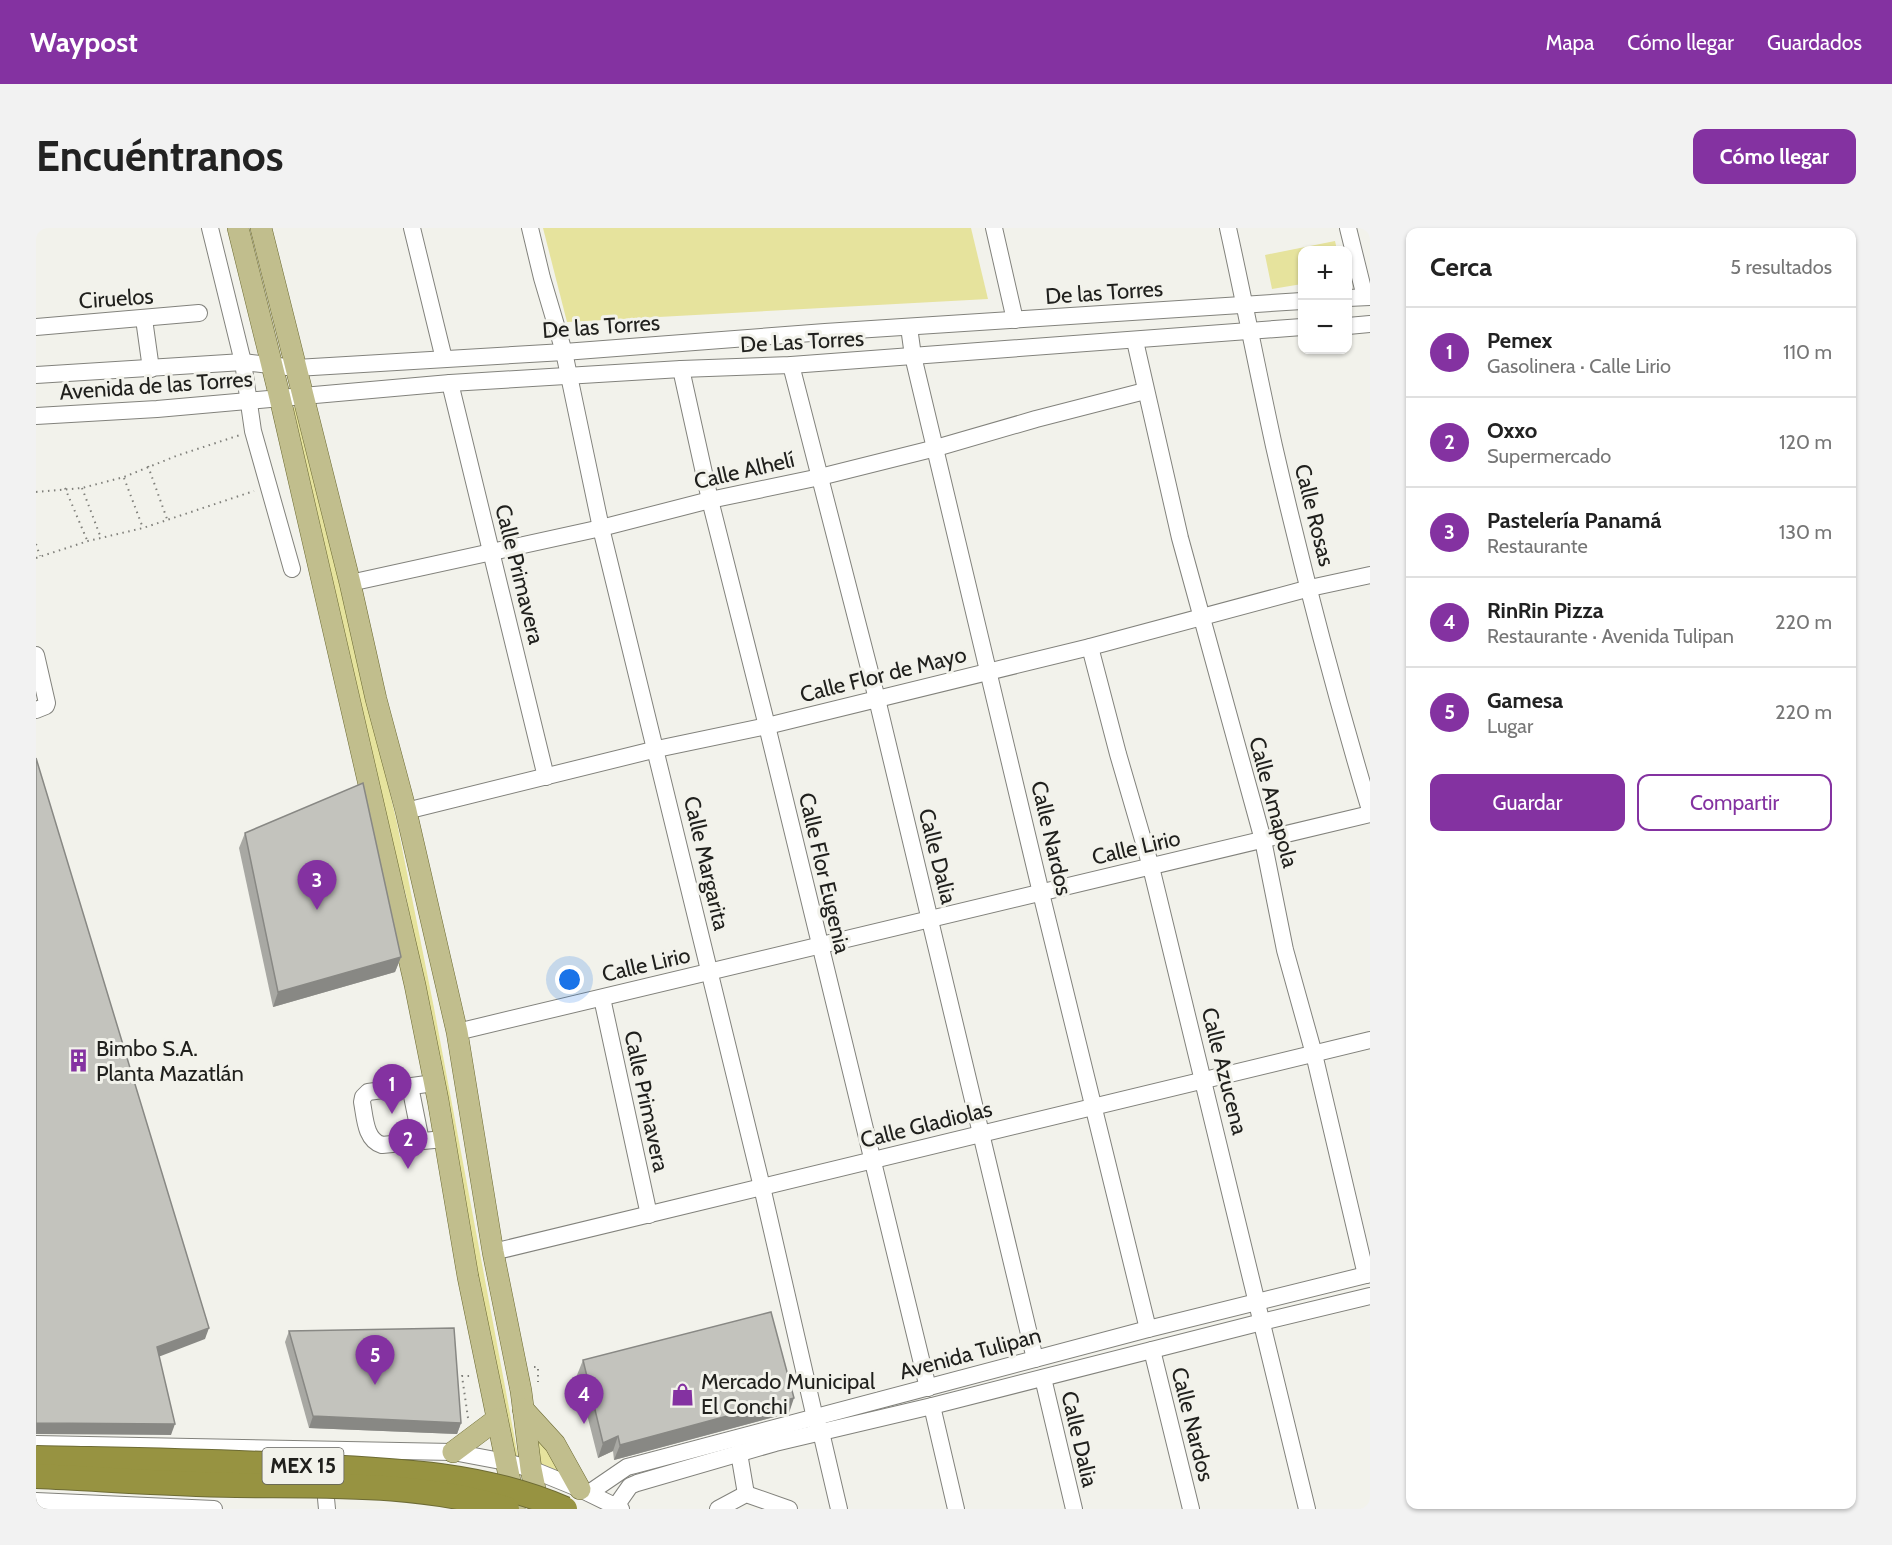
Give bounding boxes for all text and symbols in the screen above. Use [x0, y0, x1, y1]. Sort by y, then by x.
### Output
text: Waypost [30, 25, 138, 59]
text: Mapa [1546, 30, 1594, 55]
text: Cómo llegar [1627, 30, 1734, 55]
text: Guardados [1767, 30, 1862, 55]
button: Cómo llegar [1693, 129, 1856, 184]
text: Encuéntranos [36, 130, 284, 182]
map controls [1298, 246, 1352, 354]
button: + [1298, 246, 1352, 300]
text: Cerca [1430, 251, 1492, 283]
text: 5 resultados [1730, 255, 1832, 279]
street label: De las Torres [1044, 275, 1164, 310]
street label: Ciruelos [78, 282, 154, 315]
button: − [1298, 300, 1352, 354]
street label: De las Torres [541, 309, 661, 344]
street label: De Las Torres [740, 325, 865, 358]
text: Pemex [1487, 327, 1552, 354]
text: 1 [1446, 340, 1453, 364]
text: 110 m [1783, 340, 1832, 364]
text: Gasolinera · Calle Lirio [1487, 354, 1671, 378]
street label: Avenida de las Torres [58, 365, 254, 406]
text: Oxxo [1487, 417, 1537, 444]
text: 2 [1444, 430, 1455, 454]
text: 120 m [1779, 430, 1832, 454]
text: Supermercado [1487, 444, 1611, 468]
street label: Calle Alhelí [691, 446, 797, 495]
street label: Calle Rosas [1289, 461, 1340, 569]
street label: Calle Primavera [489, 501, 550, 647]
text: Pastelería Panamá [1487, 507, 1661, 534]
text: 3 [1444, 520, 1455, 544]
text: 130 m [1779, 520, 1832, 544]
text: Restaurante [1487, 534, 1588, 558]
text: RinRin Pizza [1487, 597, 1604, 624]
text: 4 [1443, 610, 1456, 634]
text: 220 m [1775, 610, 1832, 634]
text: Restaurante · Avenida Tulipan [1487, 624, 1734, 648]
street label: Calle Flor de Mayo [797, 641, 969, 708]
text: Gamesa [1487, 687, 1563, 714]
text: 5 [1444, 700, 1455, 724]
text: 220 m [1775, 700, 1832, 724]
text: Lugar [1487, 714, 1533, 738]
street label: Calle Amapola [1243, 734, 1304, 871]
button: Guardar [1430, 774, 1625, 831]
button: Compartir [1637, 774, 1832, 831]
street label: Calle Nardos [1025, 778, 1078, 898]
street label: Calle Flor Eugenia [793, 790, 856, 957]
street label: Calle Margarita [678, 793, 735, 933]
street label: Calle Dalia [913, 806, 962, 907]
street label: Calle Lirio [1089, 824, 1183, 871]
pin: 3 [298, 860, 336, 910]
street label: Calle Lirio [599, 941, 693, 988]
your location [555, 965, 584, 994]
street label: Calle Azucena [1196, 1005, 1253, 1138]
street label: Calle Primavera [618, 1028, 675, 1174]
place label: Bimbo S.A. Planta Mazatlán [96, 1035, 244, 1087]
building icon: Bimbo S.A. Planta Mazatlán [65, 1048, 91, 1074]
pin: 1 [372, 1064, 412, 1114]
street label: Calle Gladiolas [857, 1095, 995, 1154]
pin: 2 [388, 1120, 428, 1169]
street label: Avenida Tulipan [896, 1322, 1044, 1385]
pin: 5 [356, 1336, 394, 1385]
street label: Calle Nardos [1165, 1364, 1220, 1484]
place label: Mercado Municipal El Conchi [701, 1368, 876, 1420]
pin: 4 [564, 1374, 604, 1424]
shop icon: Mercado Municipal El Conchi [670, 1381, 696, 1407]
street label: Calle Dalia [1055, 1389, 1104, 1490]
road number: MEX 15 [262, 1448, 344, 1484]

